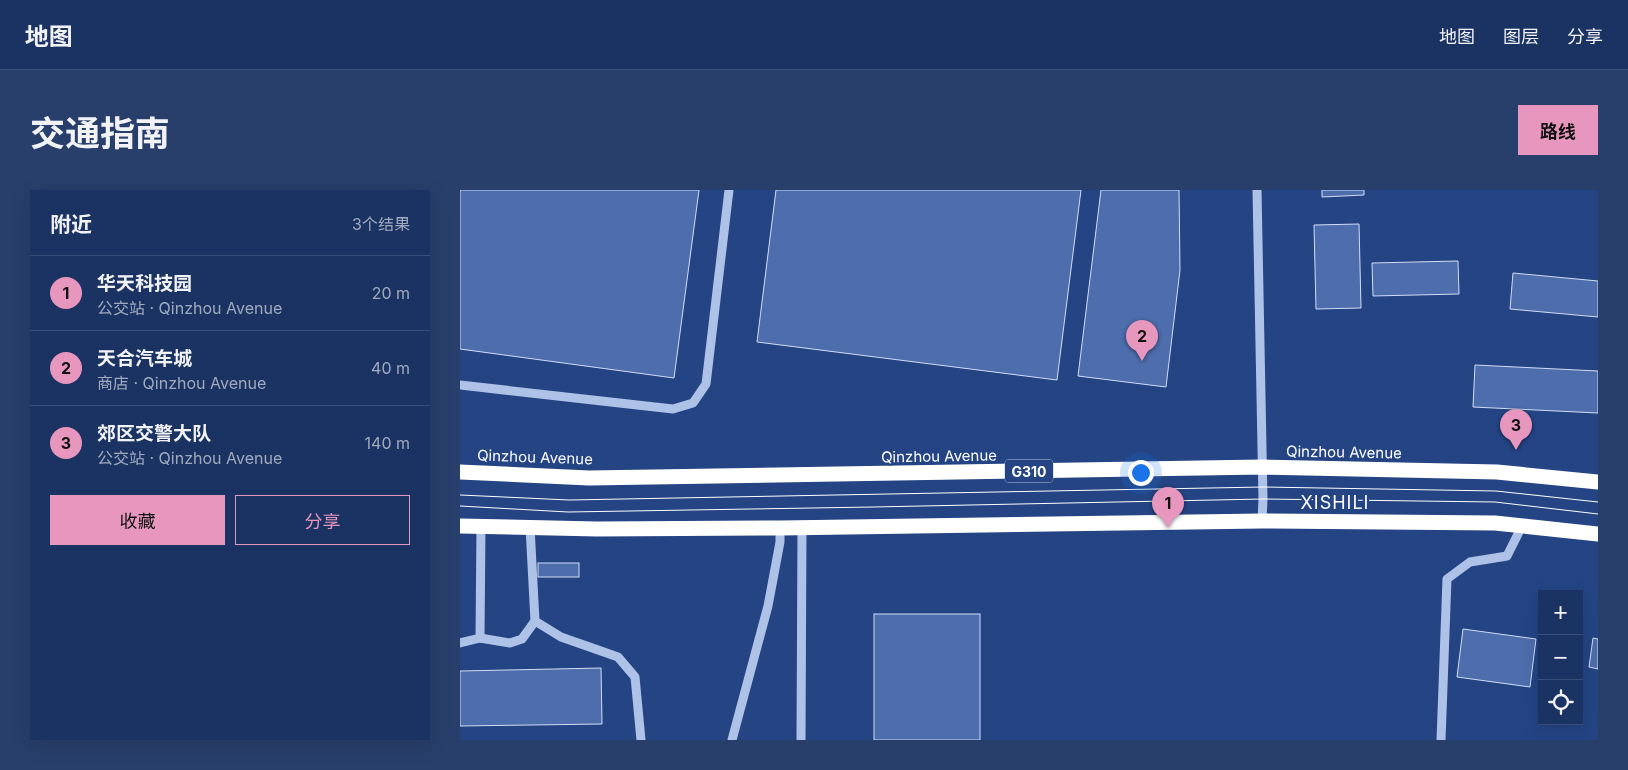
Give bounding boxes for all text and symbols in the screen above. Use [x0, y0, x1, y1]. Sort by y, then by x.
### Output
text: 地图 [25, 22, 73, 51]
text: 地图 [1439, 26, 1475, 47]
text: 图层 [1503, 26, 1539, 47]
text: 分享 [1567, 26, 1603, 47]
button: 路线 [1518, 105, 1598, 155]
text: 交通指南 [30, 112, 170, 154]
text: 附近 [50, 212, 92, 237]
text: 3个结果 [352, 214, 410, 234]
text: 华天科技园 [97, 272, 192, 295]
text: 1 [63, 283, 69, 303]
text: 20 m [372, 283, 410, 303]
text: 公交站 · Qinzhou Avenue [97, 298, 282, 318]
pin: 2 [1126, 320, 1158, 361]
text: 天合汽车城 [97, 347, 192, 370]
text: 2 [61, 358, 71, 378]
text: 40 m [371, 358, 410, 378]
text: 商店 · Qinzhou Avenue [97, 373, 266, 393]
pin: 3 [1500, 409, 1532, 450]
text: 郊区交警大队 [97, 422, 211, 445]
text: 3 [61, 433, 71, 453]
text: 140 m [365, 433, 410, 453]
street label: Qinzhou Avenue [1286, 441, 1402, 463]
street label: Qinzhou Avenue [477, 445, 593, 469]
street label: Qinzhou Avenue [881, 445, 997, 467]
text: 公交站 · Qinzhou Avenue [97, 448, 282, 468]
road number: G310 [1005, 460, 1053, 482]
your location [1128, 460, 1154, 486]
pin: 1 [1152, 487, 1184, 528]
district label: XISHILI [1301, 492, 1369, 513]
button: 收藏 [50, 495, 225, 545]
button: 分享 [235, 495, 410, 545]
map controls [1538, 590, 1583, 725]
button: + [1538, 590, 1583, 635]
button: − [1538, 635, 1583, 680]
button: locate [1538, 680, 1583, 725]

